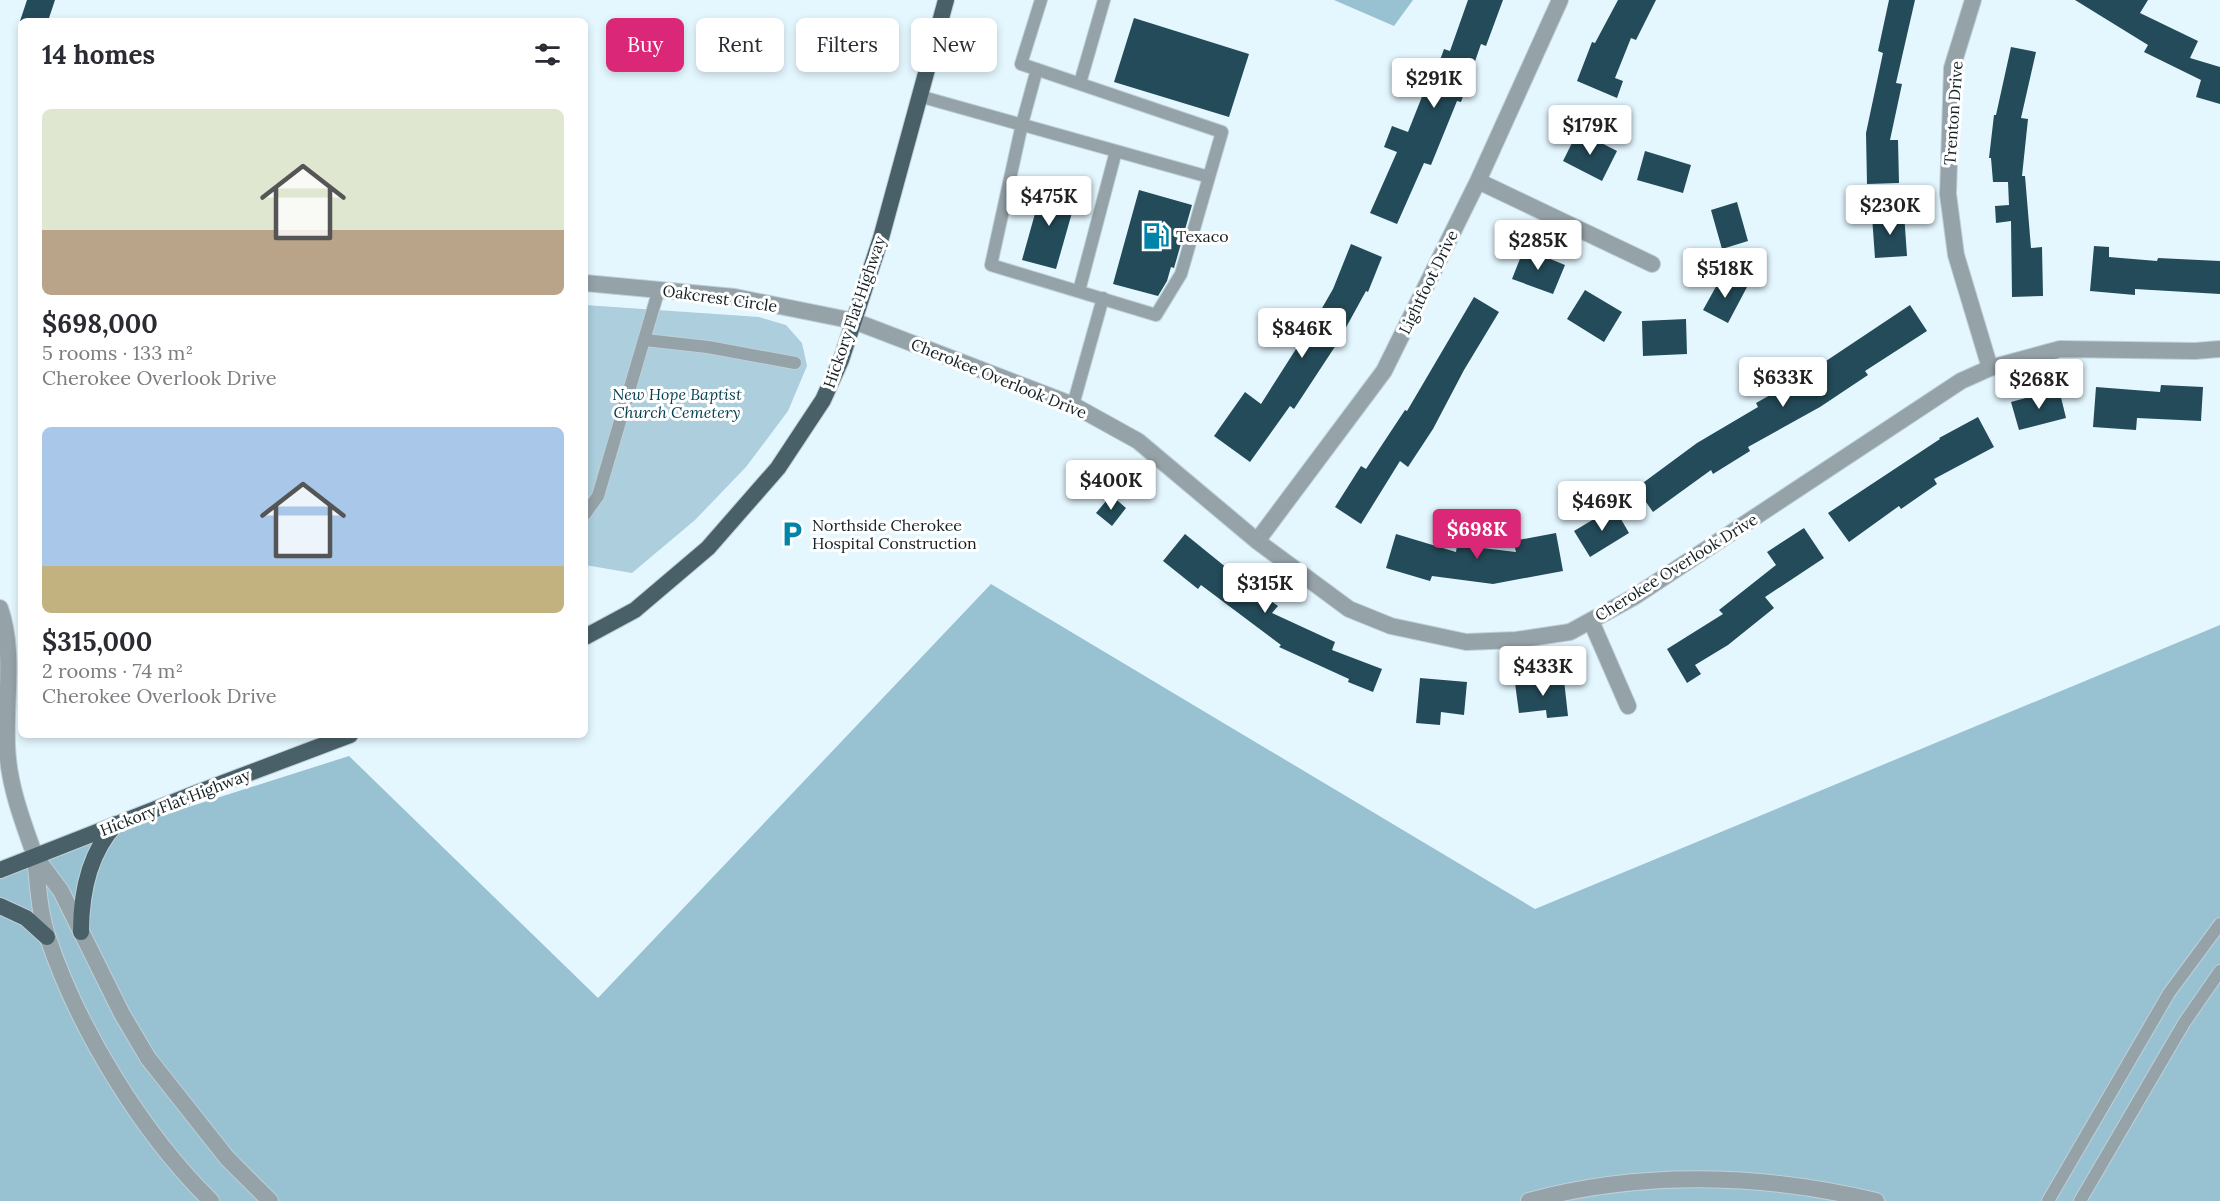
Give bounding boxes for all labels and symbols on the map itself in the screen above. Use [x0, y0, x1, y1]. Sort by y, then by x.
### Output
pin: $291K [1392, 58, 1476, 109]
street label: Trenton Drive [1939, 60, 1967, 166]
pin: $179K [1548, 105, 1632, 156]
pin: $475K [1007, 176, 1091, 227]
pin: $230K [1848, 185, 1932, 236]
pin: $285K [1496, 220, 1580, 271]
fuel station icon: Texaco [1141, 221, 1171, 251]
place label: Texaco [1176, 226, 1229, 246]
street label: Lightfoot Drive [1394, 227, 1462, 337]
street label: Hickory Flat Highway [819, 233, 890, 391]
pin: $518K [1683, 248, 1767, 299]
street label: Oakcrest Circle [662, 280, 779, 316]
pin: $846K [1260, 308, 1344, 359]
street label: Cherokee Overlook Drive [908, 334, 1090, 423]
pin: $633K [1741, 357, 1825, 408]
pin: $268K [1997, 359, 2081, 410]
park label: New Hope Baptist Church Cemetery [612, 384, 742, 422]
pin: $400K [1069, 460, 1153, 511]
pin: $469K [1560, 481, 1644, 532]
pin: $698K [1435, 509, 1519, 560]
street label: Cherokee Overlook Drive [1591, 509, 1761, 625]
place label: Northside Cherokee Hospital Construction [812, 515, 977, 553]
parking icon: Northside Cherokee Hospital Construction [777, 519, 807, 549]
pin: $315K [1223, 563, 1307, 614]
pin: $433K [1501, 646, 1585, 697]
street label: Hickory Flat Highway [97, 764, 254, 840]

